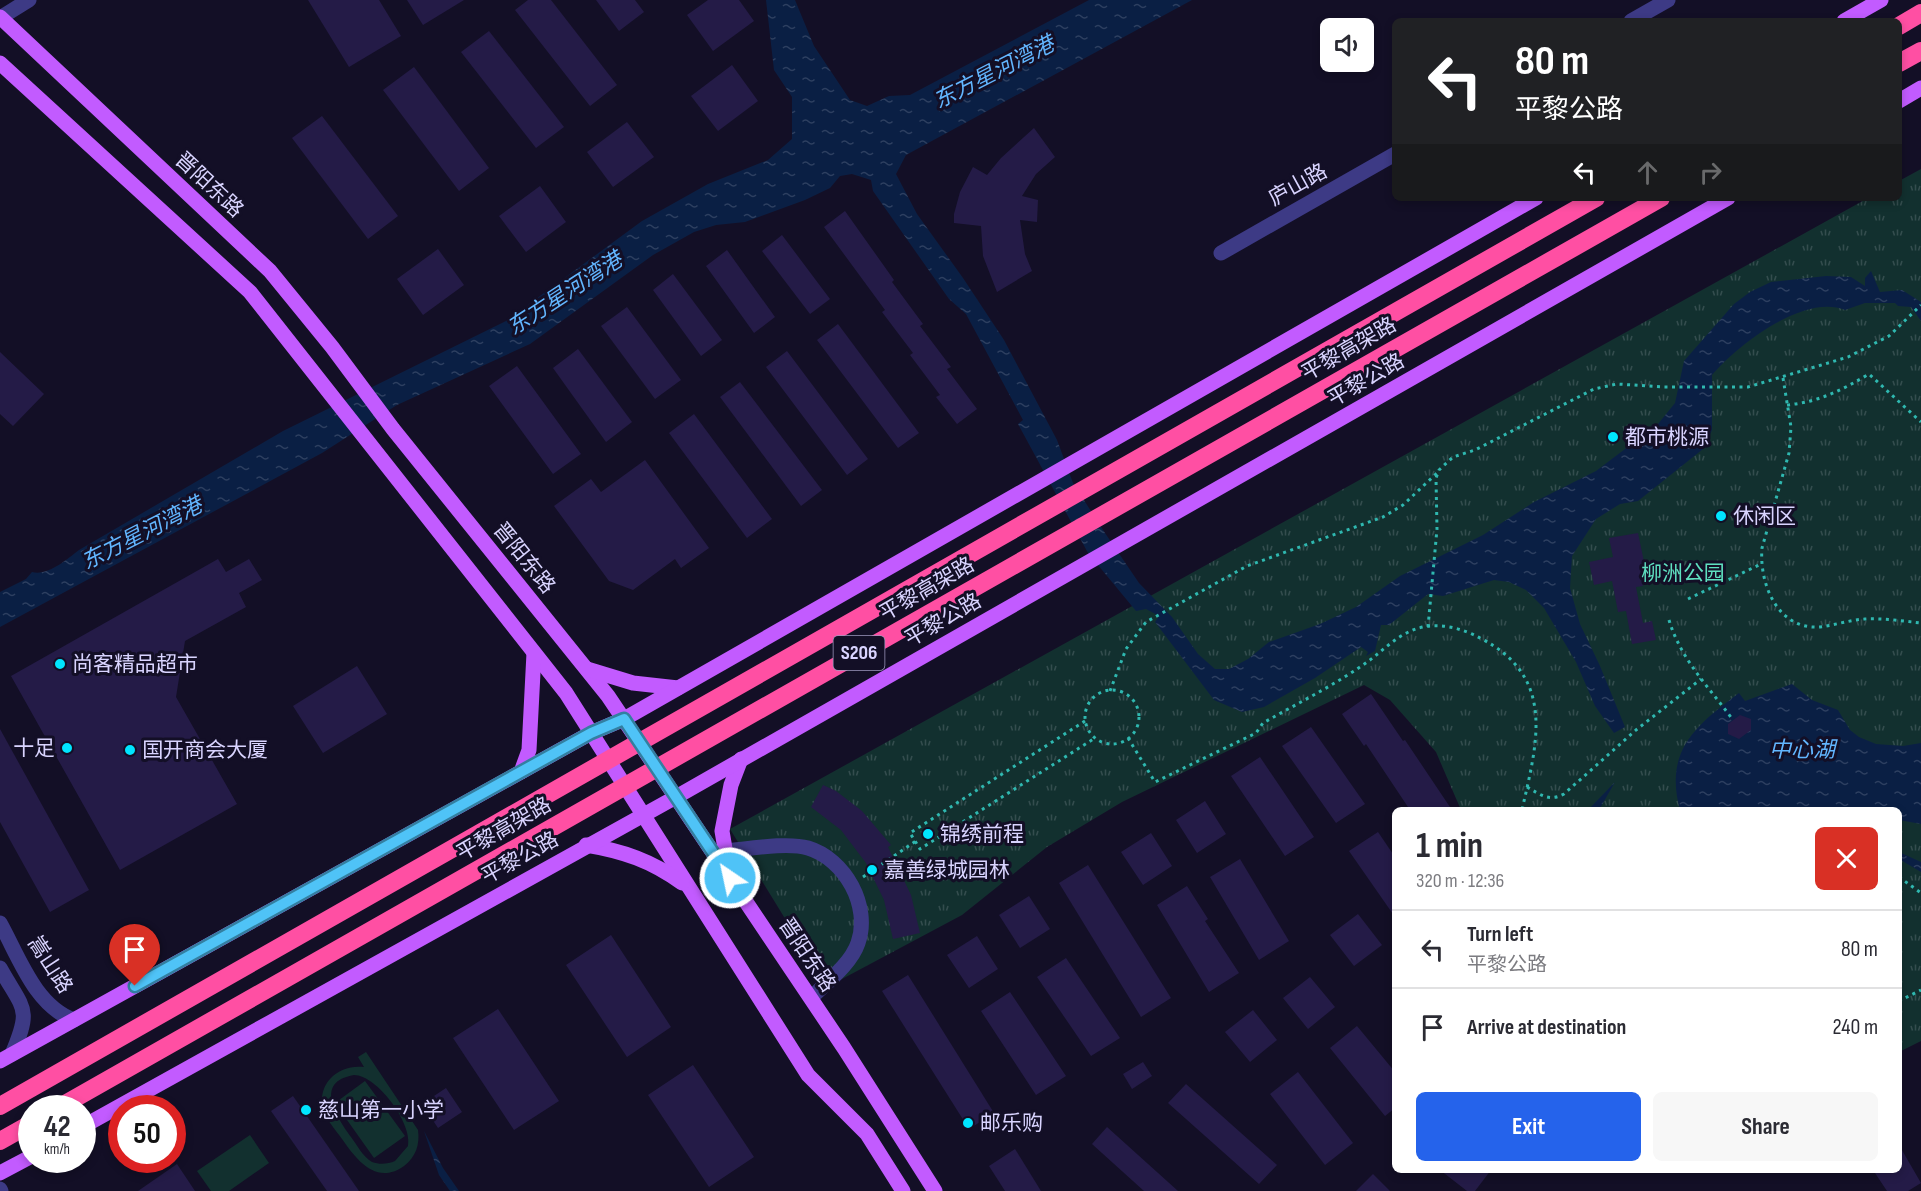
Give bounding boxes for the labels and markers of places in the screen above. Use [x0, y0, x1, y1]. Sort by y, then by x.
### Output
place label: 都市桃源 [1625, 425, 1709, 450]
marker: 都市桃源 [1606, 430, 1620, 444]
place label: 休闲区 [1733, 504, 1796, 529]
marker: 休闲区 [1714, 509, 1728, 523]
place label: 尚客精品超市 [72, 652, 198, 677]
marker: 尚客精品超市 [53, 657, 67, 671]
place label: 十足 [13, 736, 55, 761]
place label: 国开商会大厦 [142, 738, 268, 763]
marker: 十足 [60, 741, 74, 755]
marker: 国开商会大厦 [123, 743, 137, 757]
place label: 锦绣前程 [940, 822, 1024, 847]
marker: 锦绣前程 [921, 827, 935, 841]
place label: 嘉善绿城园林 [884, 858, 1010, 883]
marker: 嘉善绿城园林 [865, 863, 879, 877]
pin [109, 924, 160, 986]
place label: 慈山第一小学 [318, 1098, 444, 1123]
marker: 慈山第一小学 [299, 1103, 313, 1117]
place label: 邮乐购 [980, 1111, 1043, 1136]
marker: 邮乐购 [961, 1116, 975, 1130]

